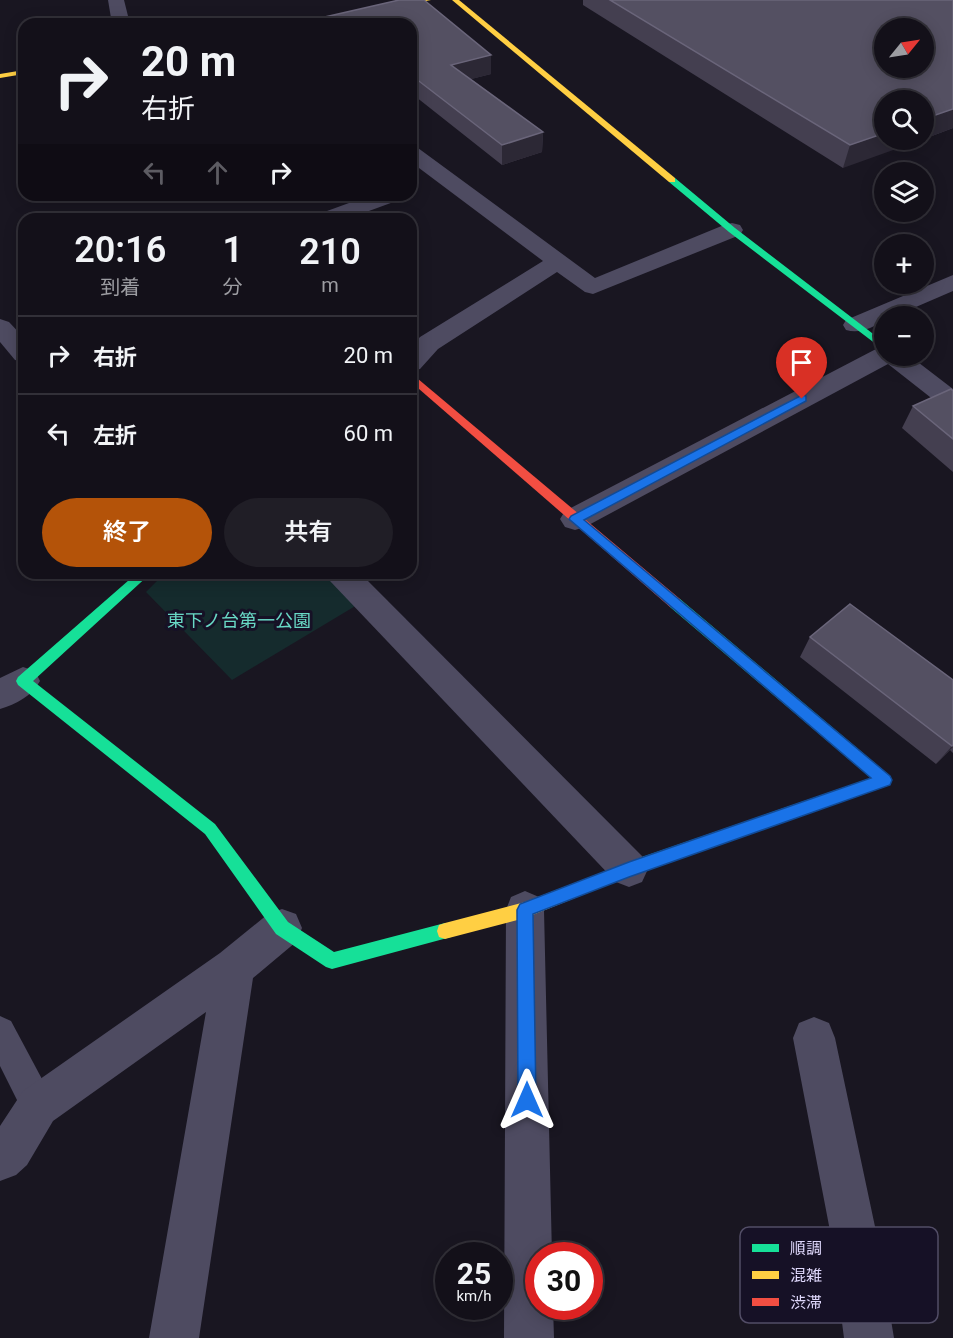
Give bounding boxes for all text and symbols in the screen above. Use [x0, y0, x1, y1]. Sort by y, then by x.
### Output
north arrow [874, 18, 934, 78]
map controls [874, 18, 934, 366]
text: 20 m [141, 37, 236, 86]
icon: right [42, 42, 120, 120]
button: search [874, 90, 934, 150]
text: 右折 [141, 93, 195, 125]
icon: left [138, 156, 171, 189]
icon: ahead [201, 156, 234, 189]
icon: right [264, 156, 297, 189]
button: layers [874, 162, 934, 222]
text: 20:16 [74, 229, 166, 271]
text: 1 [222, 229, 243, 271]
text: 210 [299, 231, 361, 273]
button: + [874, 234, 934, 294]
text: m [321, 273, 339, 297]
text: 到着 [100, 275, 140, 299]
text: 分 [223, 275, 243, 299]
button: − [874, 306, 934, 366]
pin [776, 337, 827, 399]
icon: right [42, 339, 75, 372]
text: 20 m [344, 343, 393, 368]
text: 右折 [93, 345, 137, 370]
icon: arrive [785, 346, 818, 379]
icon: left [42, 417, 75, 450]
text: 60 m [344, 421, 393, 446]
text: 左折 [93, 423, 137, 448]
button: 終了 [42, 498, 212, 567]
button: 共有 [224, 498, 393, 567]
park label: 東下ノ台第一公園 [167, 610, 311, 631]
position arrow [495, 1068, 559, 1132]
legend [740, 1227, 938, 1323]
text: 順調 [790, 1239, 822, 1258]
speed limit sign: 30 [525, 1242, 603, 1320]
text: 25 [457, 1256, 491, 1291]
text: 混雑 [790, 1266, 822, 1285]
text: km/h [456, 1287, 492, 1305]
text: 渋滞 [790, 1293, 822, 1312]

